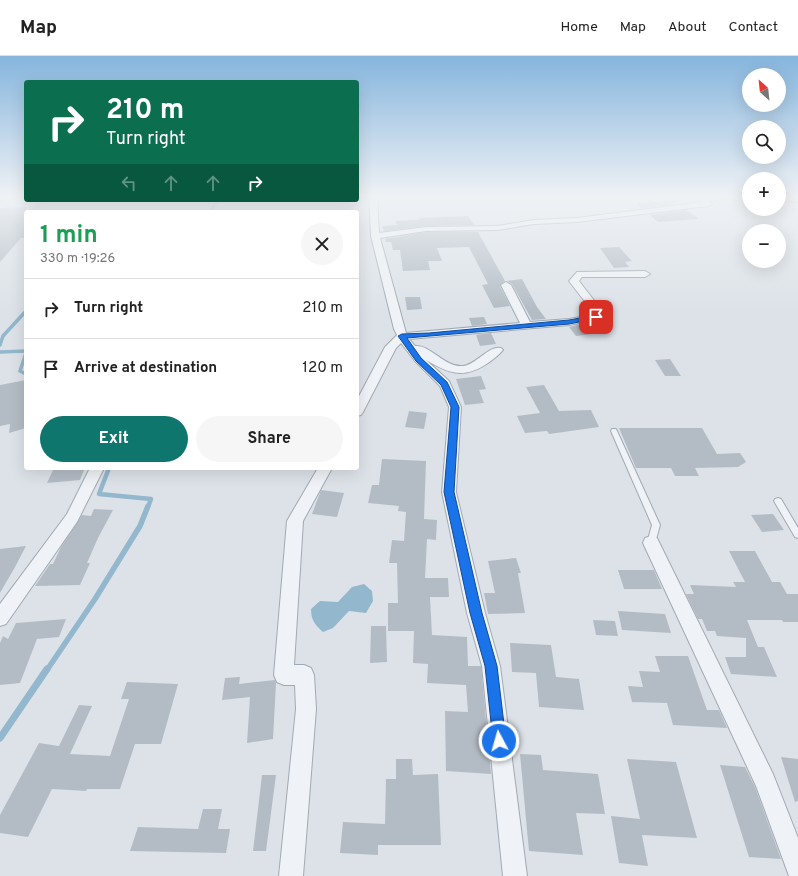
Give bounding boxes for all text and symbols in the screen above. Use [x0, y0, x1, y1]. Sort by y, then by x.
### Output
text: Map [20, 16, 57, 40]
text: Home [561, 19, 598, 36]
text: Map [620, 19, 646, 36]
text: About [668, 19, 707, 36]
text: Contact [729, 19, 778, 36]
north arrow [742, 68, 786, 112]
map controls [742, 68, 786, 268]
text: 210 m [106, 93, 184, 129]
icon: right [40, 96, 92, 148]
button: search [742, 120, 786, 164]
text: Turn right [106, 128, 186, 151]
icon: left [118, 172, 140, 194]
icon: ahead [160, 172, 182, 194]
icon: ahead [202, 172, 224, 194]
icon: right [244, 172, 266, 194]
button: + [742, 172, 786, 216]
text: 1 min [40, 221, 98, 251]
button: close [301, 223, 343, 265]
button: − [742, 224, 786, 268]
text: 330 m · 19:26 [40, 251, 115, 267]
icon: right [40, 298, 62, 320]
text: Turn right [74, 299, 143, 318]
text: 210 m [302, 299, 343, 318]
pin [579, 300, 613, 334]
icon: arrive [585, 306, 607, 328]
icon: arrive [40, 358, 62, 380]
text: Arrive at destination [74, 359, 217, 378]
text: 120 m [302, 359, 343, 378]
button: Exit [40, 416, 188, 462]
button: Share [196, 416, 343, 462]
position arrow [478, 720, 520, 762]

